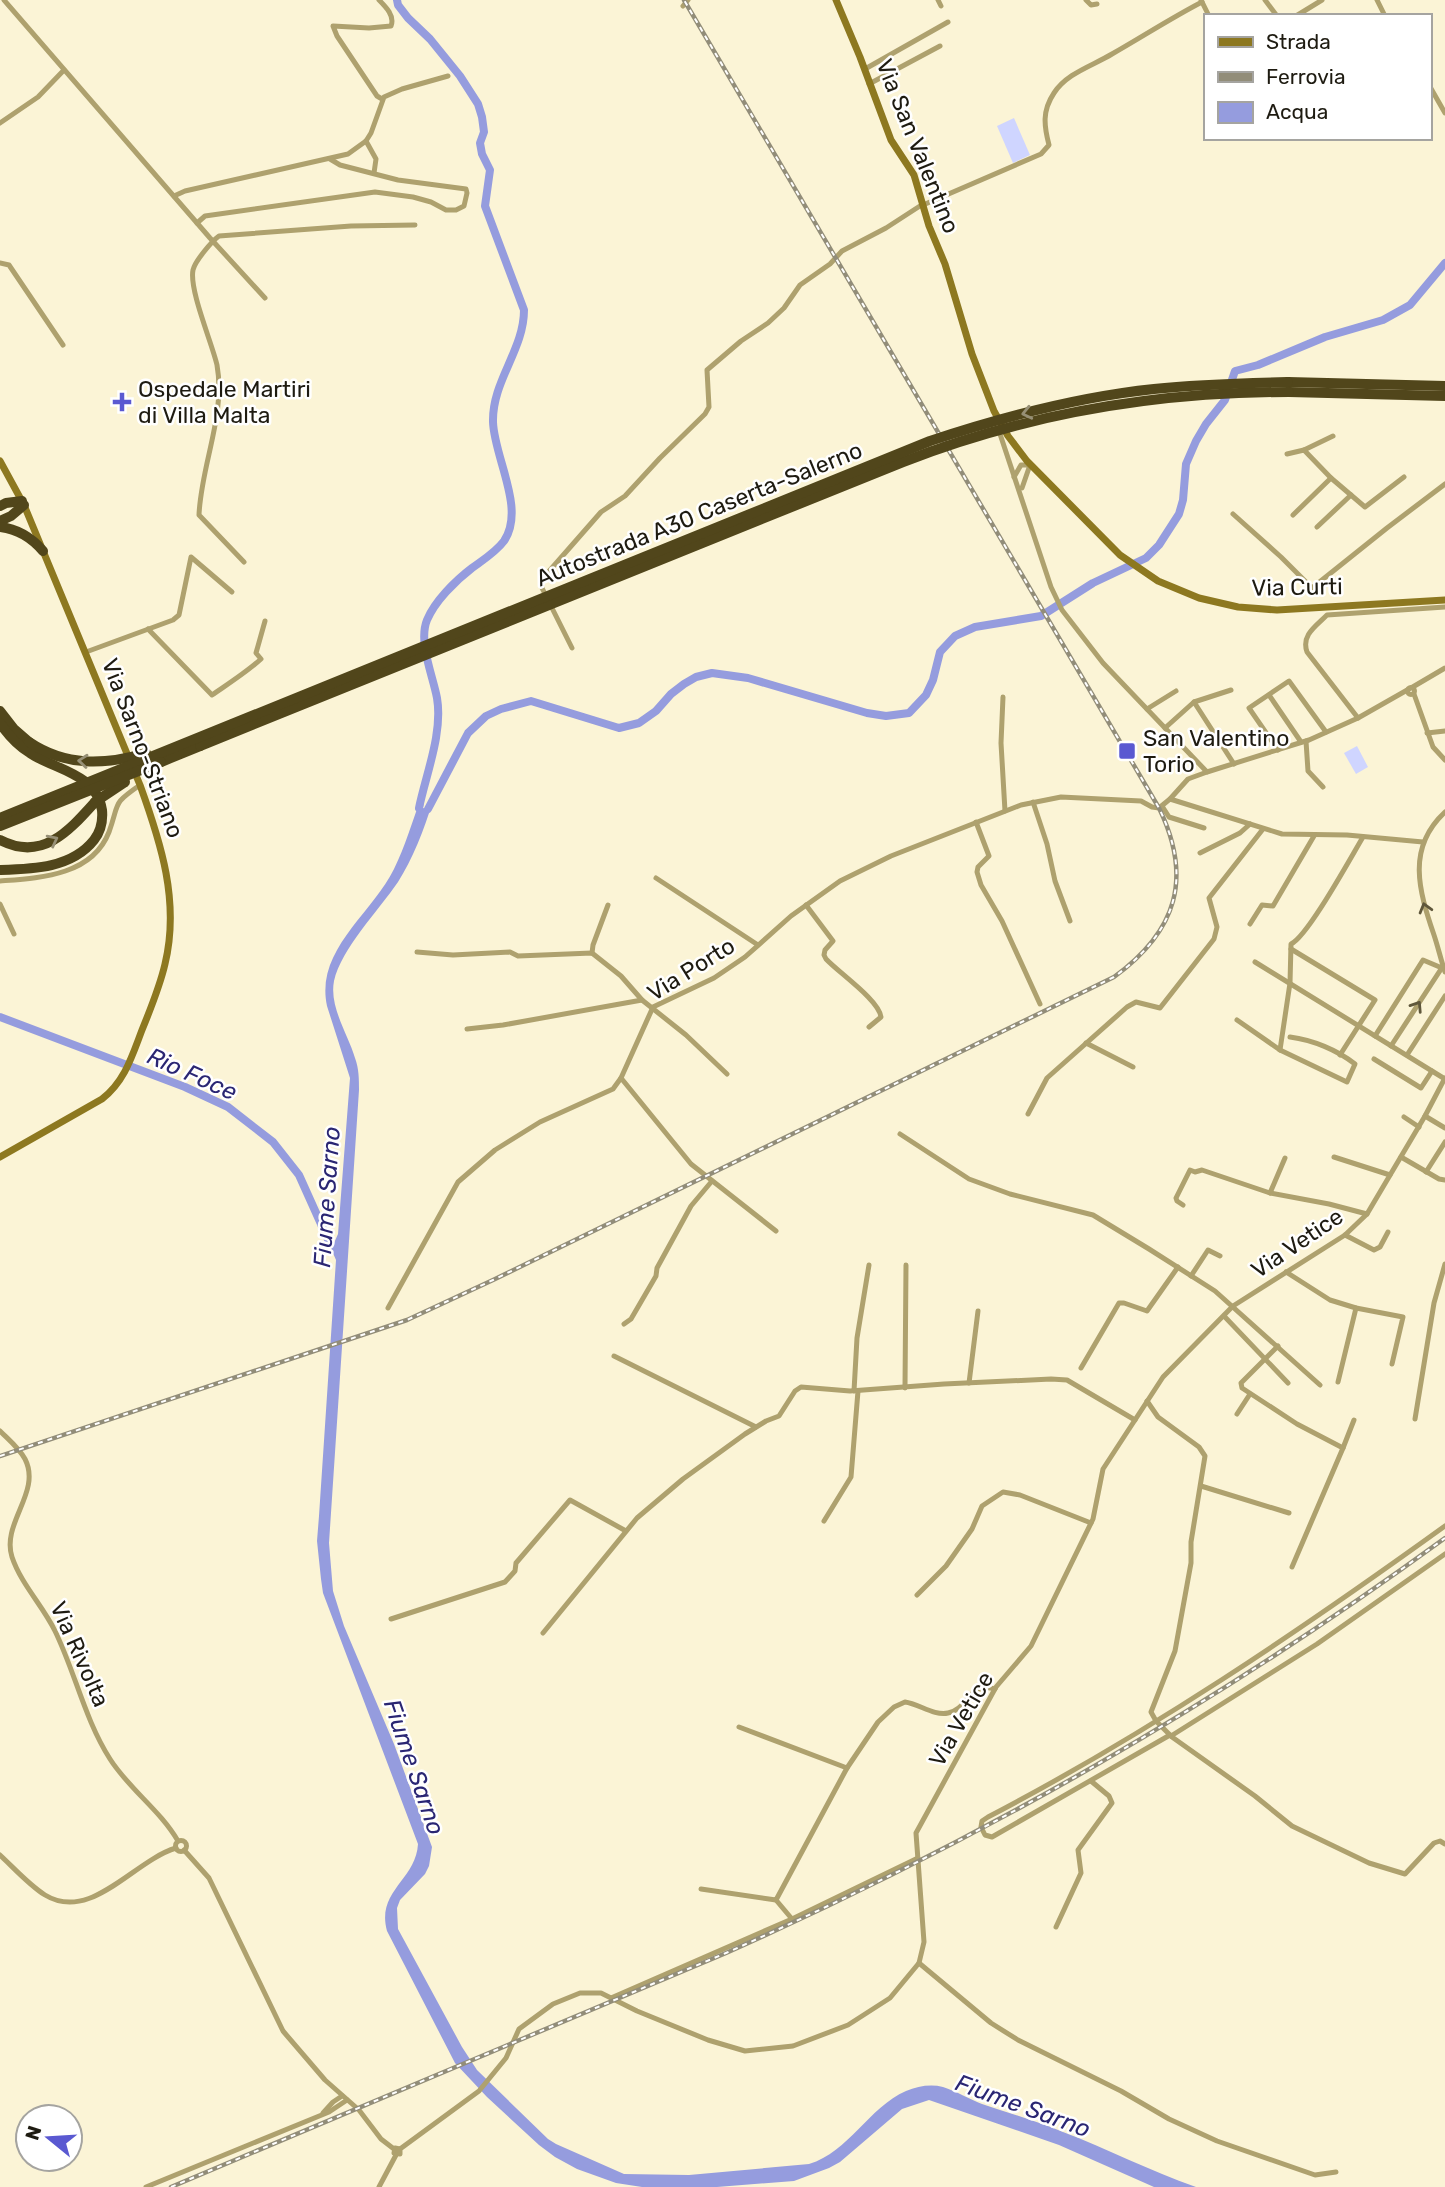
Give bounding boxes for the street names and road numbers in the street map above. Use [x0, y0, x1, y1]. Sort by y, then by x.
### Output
street label: Via San Valentino [870, 55, 966, 237]
street label: Autostrada A30 Caserta-Salerno [532, 436, 866, 592]
street label: Via Curti [1251, 572, 1343, 602]
street label: Via Sarno-Striano [96, 654, 190, 842]
street label: Via Porto [642, 931, 740, 1007]
street label: Via Vetice [1246, 1202, 1348, 1284]
street label: Via Rivolta [44, 1597, 116, 1711]
street label: Via Vetice [923, 1666, 999, 1772]

